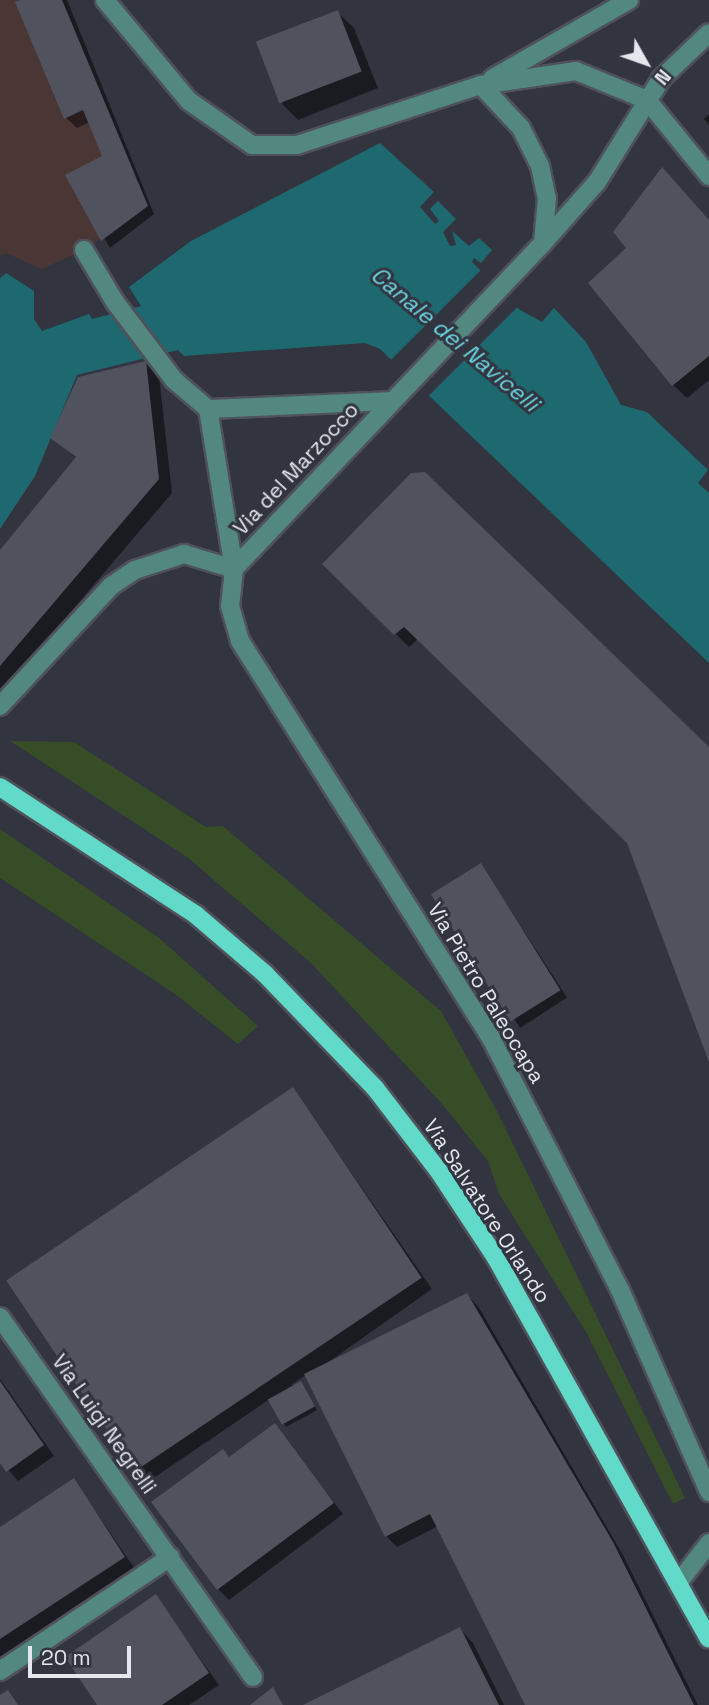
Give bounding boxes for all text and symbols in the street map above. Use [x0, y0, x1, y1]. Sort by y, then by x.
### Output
north arrow [611, 28, 681, 98]
text: N [649, 64, 676, 90]
water label: Canale dei Navicelli [365, 261, 545, 417]
street label: Via del Marzocco [228, 398, 364, 540]
street label: Via Pietro Paleocapa [422, 898, 550, 1088]
street label: Via Salvatore Orlando [418, 1114, 556, 1308]
street label: Via Luigi Negrelli [47, 1349, 161, 1499]
scale bar [32, 1632, 135, 1676]
text: 20 m [41, 1644, 91, 1671]

